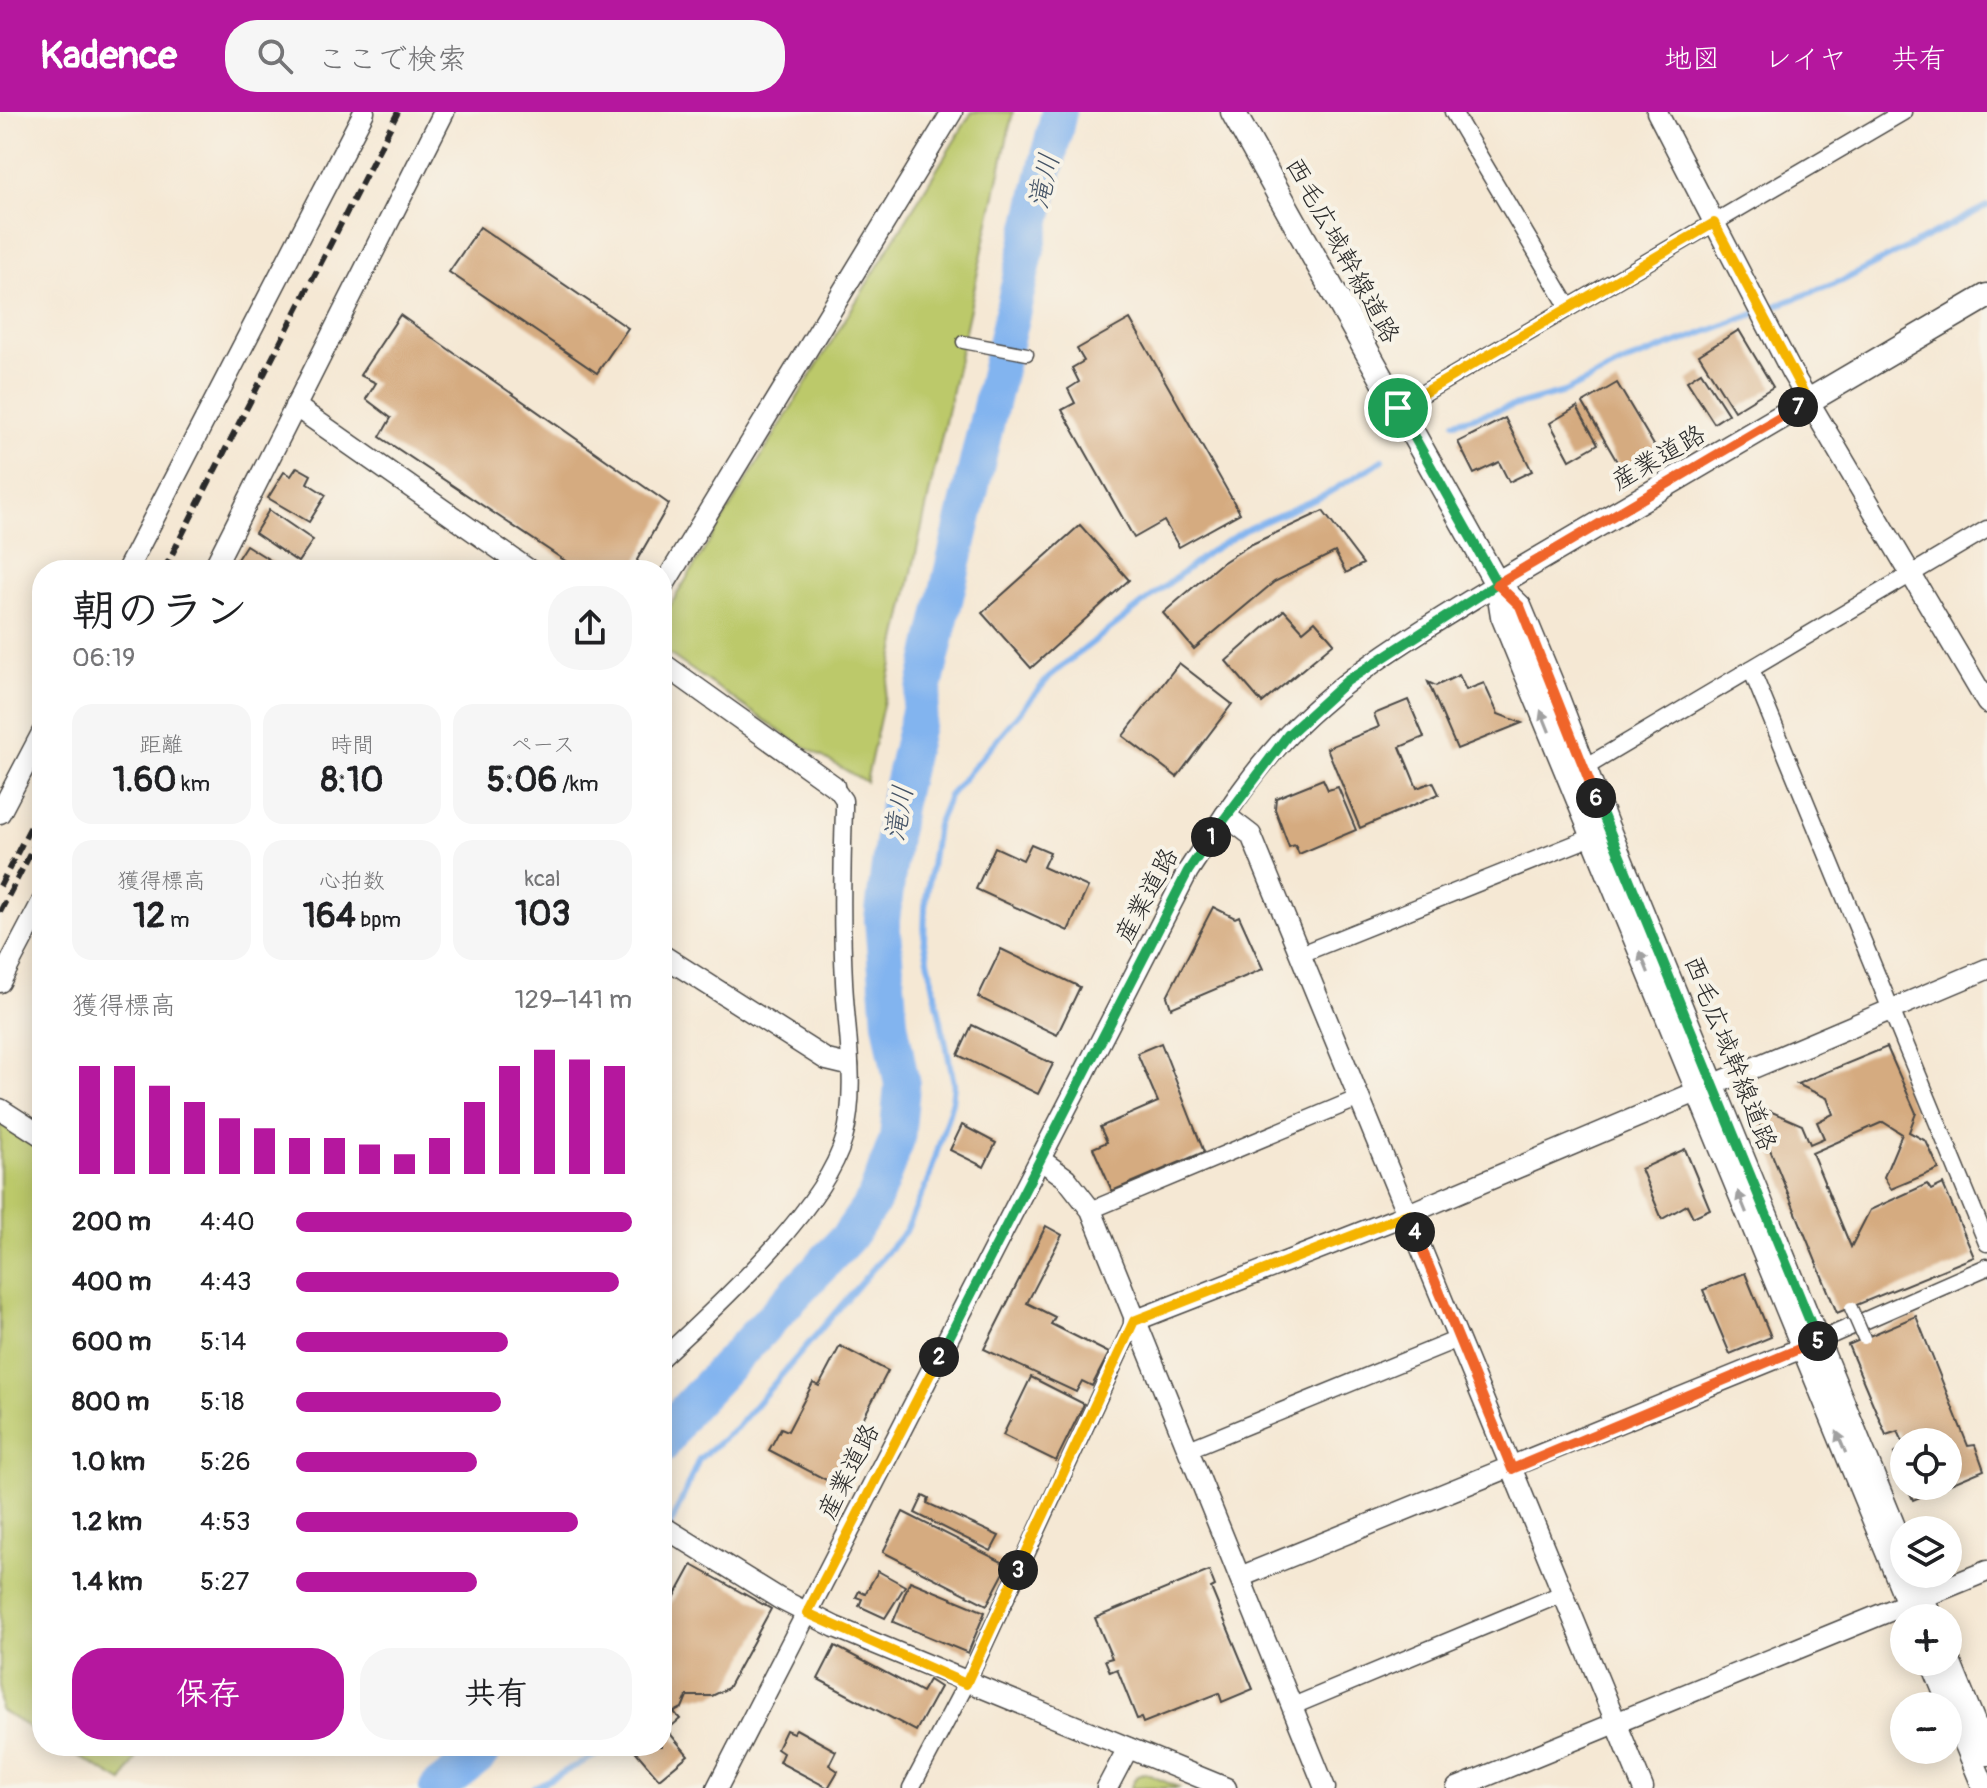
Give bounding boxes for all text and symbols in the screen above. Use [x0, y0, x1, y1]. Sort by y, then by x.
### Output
search box [225, 20, 785, 92]
text: Kadence [40, 32, 177, 80]
icon: search [253, 34, 297, 78]
text: ここで検索 [317, 41, 467, 78]
text: 地図 [1664, 42, 1720, 77]
text: レイヤ [1764, 42, 1847, 77]
text: 共有 [1891, 42, 1947, 77]
water label: 滝川 [1021, 150, 1068, 213]
street label: 西毛広域幹線道路 [1278, 152, 1407, 349]
pin [1364, 374, 1432, 442]
icon: arrive [1376, 386, 1420, 430]
pin: 7 [1778, 387, 1818, 427]
text: 7 [1792, 393, 1804, 421]
street label: 産業道路 [1605, 418, 1712, 498]
text: 朝のラン [72, 584, 248, 639]
button: share [548, 586, 632, 670]
text: 06:19 [72, 642, 135, 674]
one-way arrow [1538, 709, 1551, 733]
text: 距離 [139, 731, 183, 759]
text: 時間 [330, 731, 374, 759]
text: ペース [510, 731, 575, 759]
text: 1.60 [113, 759, 176, 802]
text: 8:10 [321, 759, 383, 802]
text: 5:06 [487, 759, 557, 802]
text: km [176, 770, 210, 798]
text: /km [557, 770, 599, 798]
pin: 6 [1576, 778, 1616, 818]
water label: 滝川 [877, 783, 922, 844]
text: 6 [1590, 784, 1602, 812]
pin: 1 [1191, 817, 1231, 857]
text: 1 [1207, 823, 1215, 851]
street label: 産業道路 [1108, 842, 1185, 949]
text: kcal [525, 865, 561, 893]
text: 獲得標高 [117, 867, 205, 895]
text: 心拍数 [319, 867, 385, 895]
text: 103 [515, 893, 570, 936]
text: 12 [133, 895, 165, 938]
text: 164 [303, 895, 356, 938]
text: m [165, 906, 190, 934]
text: bpm [356, 906, 401, 934]
one-way arrow [1637, 950, 1650, 974]
street label: 西毛広域幹線道路 [1676, 951, 1784, 1156]
text: 129–141 m [514, 984, 632, 1016]
text: 獲得標高 [72, 990, 176, 1022]
one-way arrow [1736, 1190, 1749, 1214]
text: 200 m [72, 1206, 151, 1238]
text: 4:40 [200, 1206, 255, 1238]
pin: 4 [1395, 1212, 1435, 1252]
text: 4 [1409, 1218, 1421, 1246]
text: 400 m [72, 1266, 151, 1298]
text: 4:43 [200, 1266, 252, 1298]
pin: 5 [1798, 1321, 1838, 1361]
text: 600 m [72, 1326, 151, 1358]
text: 5:14 [200, 1326, 246, 1358]
text: 5 [1812, 1327, 1824, 1355]
pin: 2 [919, 1337, 959, 1377]
text: 2 [933, 1343, 945, 1371]
text: 800 m [72, 1386, 149, 1418]
text: 5:18 [200, 1386, 244, 1418]
street label: 産業道路 [811, 1418, 887, 1525]
map controls [1890, 1428, 1962, 1764]
button: locate [1890, 1428, 1962, 1500]
one-way arrow [1835, 1431, 1848, 1454]
text: 1.0 km [72, 1446, 145, 1478]
text: 5:26 [200, 1446, 251, 1478]
text: 1.2 km [72, 1506, 142, 1538]
text: 4:53 [200, 1506, 251, 1538]
button: layers [1890, 1516, 1962, 1588]
pin: 3 [998, 1550, 1038, 1590]
text: 3 [1012, 1556, 1024, 1584]
text: 1.4 km [72, 1566, 143, 1598]
text: 5:27 [200, 1566, 249, 1598]
button: + [1890, 1604, 1962, 1676]
button: 保存 [72, 1648, 344, 1740]
button: 共有 [360, 1648, 632, 1740]
button: − [1890, 1692, 1962, 1764]

